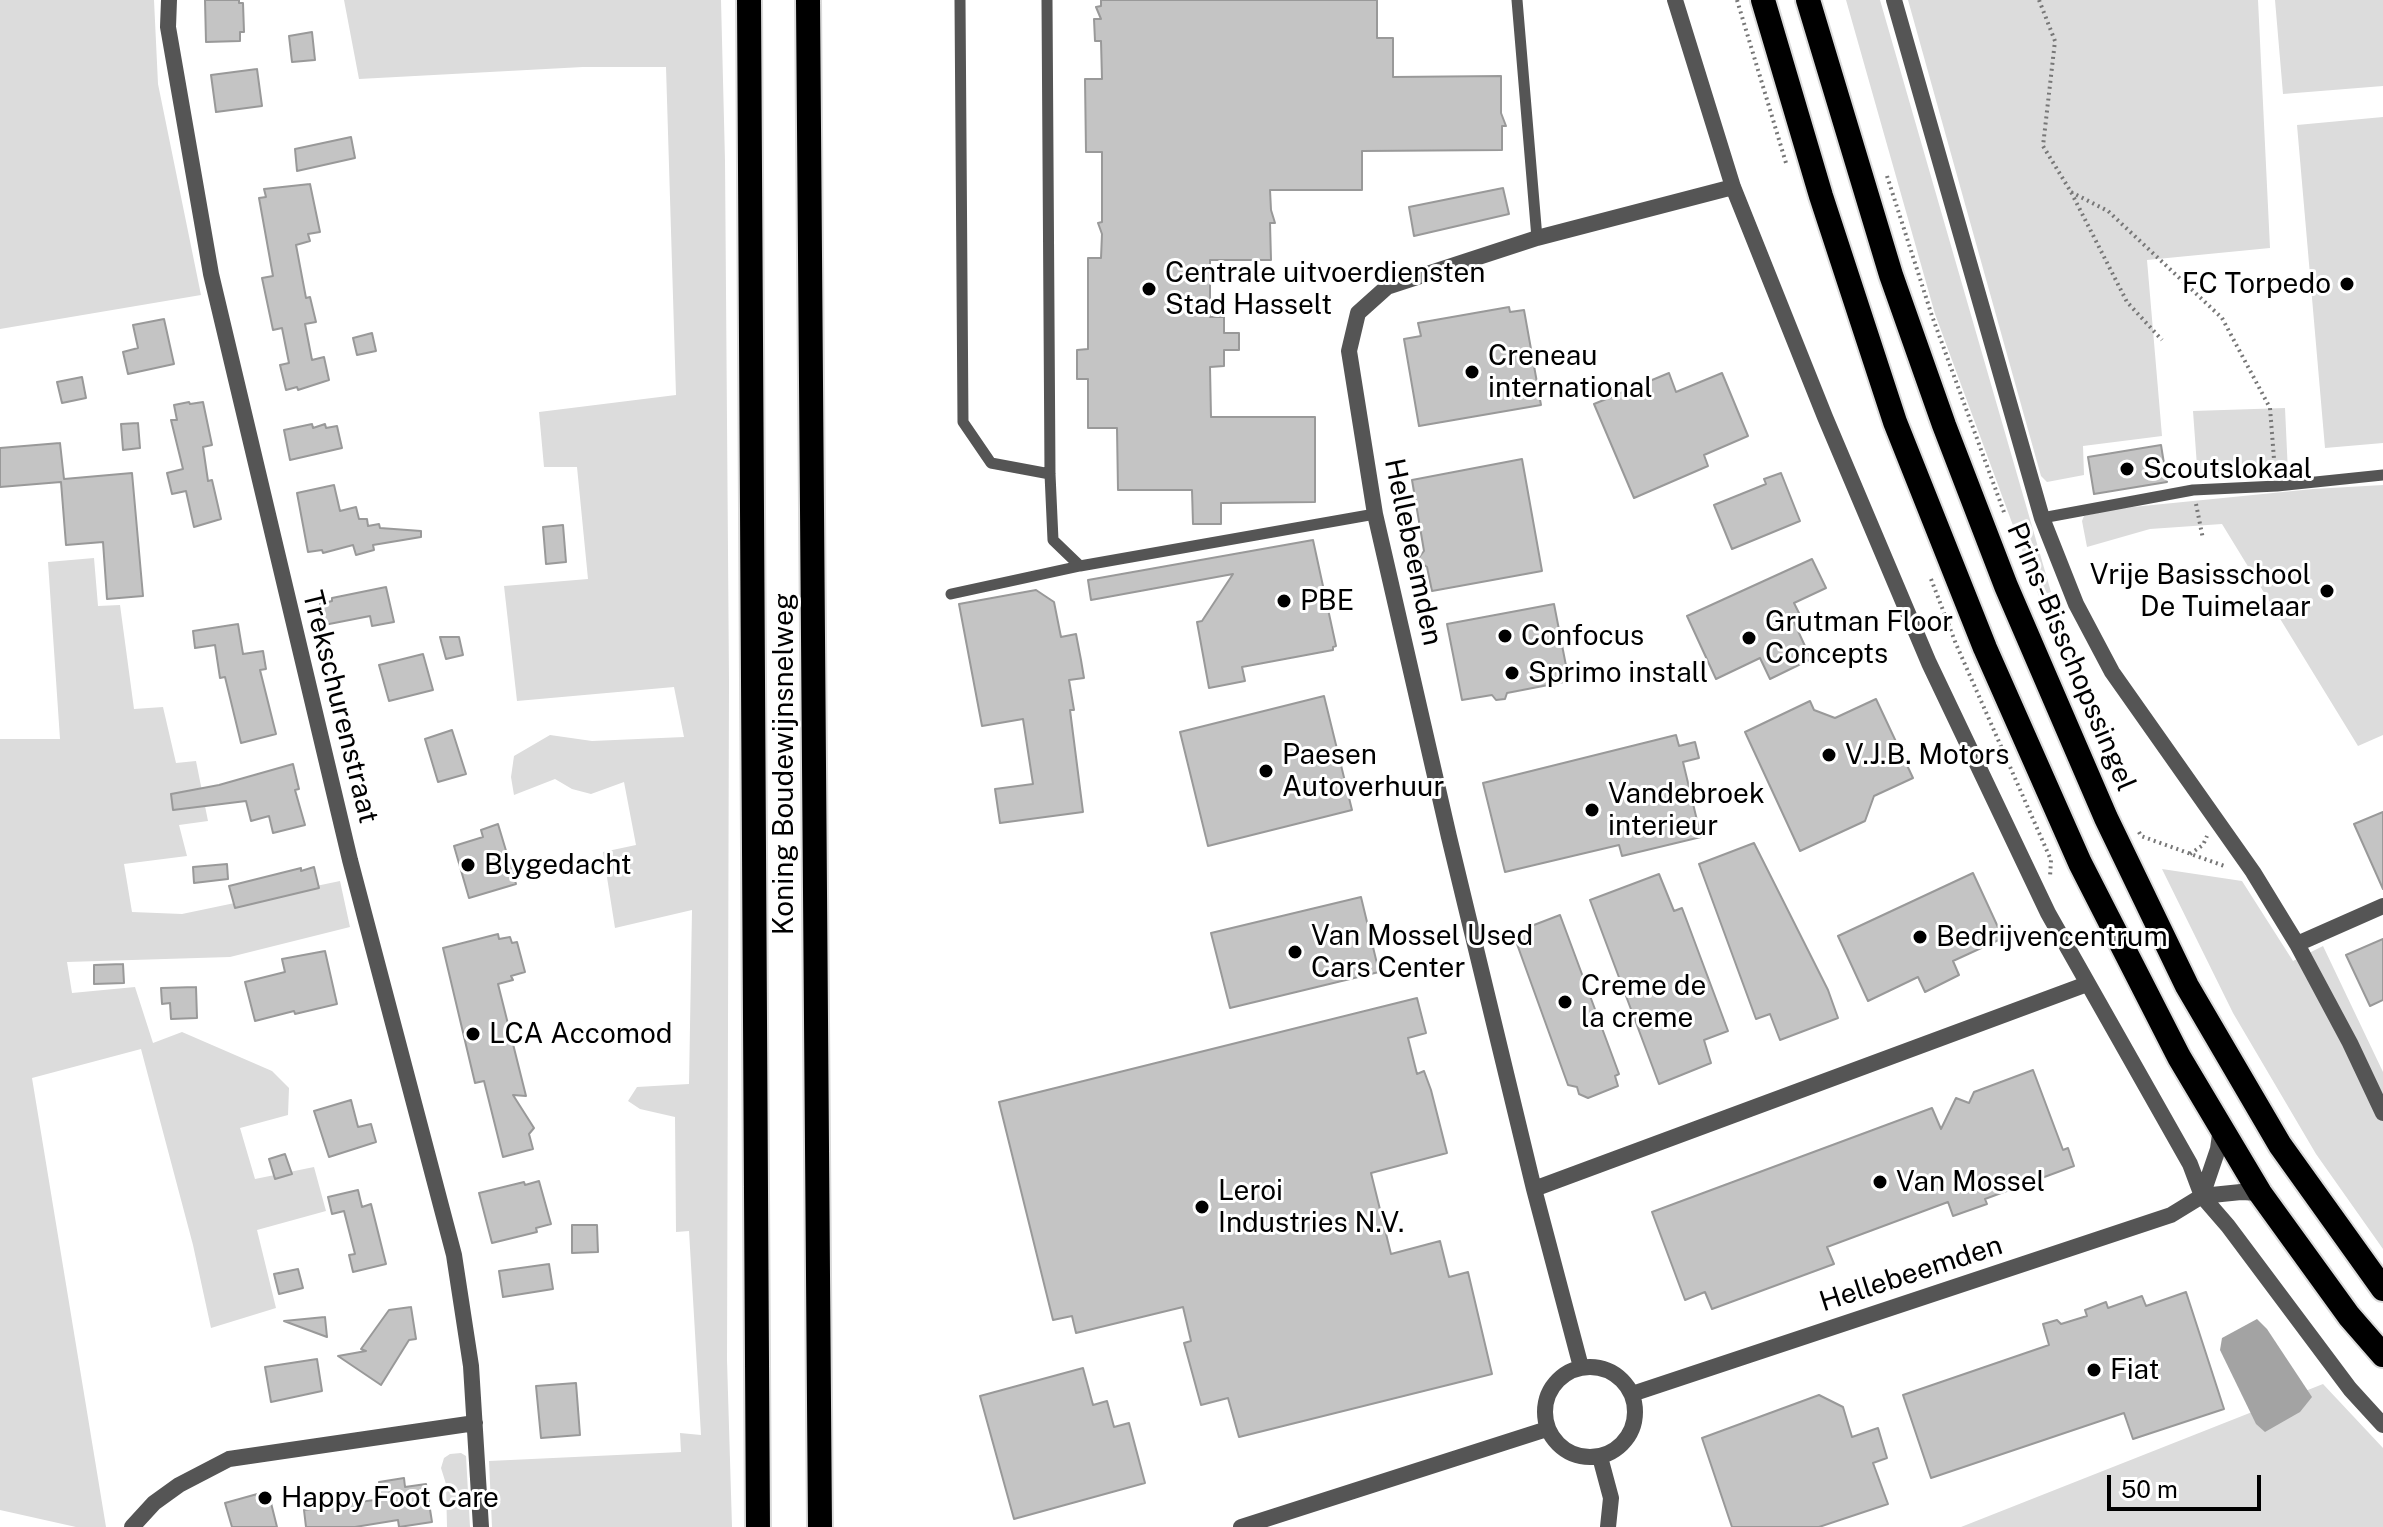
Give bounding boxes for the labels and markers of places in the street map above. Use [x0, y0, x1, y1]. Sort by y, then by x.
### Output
place label: Centrale uitvoerdiensten Stad Hasselt [1165, 256, 1486, 322]
place label: FC Torpedo [2182, 267, 2331, 301]
marker: FC Torpedo [2338, 275, 2356, 293]
marker: Centrale uitvoerdiensten Stad Hasselt [1140, 280, 1158, 298]
place label: Creneau international [1488, 339, 1653, 405]
marker: Creneau international [1463, 363, 1481, 381]
place label: Scoutslokaal [2143, 452, 2312, 486]
marker: Scoutslokaal [2118, 460, 2136, 478]
place label: Vrije Basisschool De Tuimelaar [2090, 558, 2311, 624]
marker: Vrije Basisschool De Tuimelaar [2318, 582, 2336, 600]
place label: PBE [1300, 584, 1354, 618]
marker: PBE [1275, 592, 1293, 610]
place label: Grutman Floor Concepts [1765, 605, 1953, 671]
place label: Confocus [1521, 619, 1644, 653]
marker: Confocus [1496, 627, 1514, 645]
marker: Grutman Floor Concepts [1740, 629, 1758, 647]
place label: Sprimo install [1528, 656, 1708, 690]
marker: Sprimo install [1503, 664, 1521, 682]
place label: Paesen Autoverhuur [1282, 738, 1444, 804]
place label: V.J.B. Motors [1845, 738, 2010, 772]
marker: V.J.B. Motors [1820, 746, 1838, 764]
marker: Paesen Autoverhuur [1257, 762, 1275, 780]
place label: Vandebroek interieur [1608, 777, 1765, 843]
marker: Vandebroek interieur [1583, 801, 1601, 819]
place label: Blygedacht [484, 848, 632, 882]
marker: Blygedacht [459, 856, 477, 874]
place label: Van Mossel Used Cars Center [1311, 919, 1533, 985]
place label: Bedrijvencentrum [1936, 920, 2168, 954]
marker: Bedrijvencentrum [1911, 928, 1929, 946]
marker: Van Mossel Used Cars Center [1286, 943, 1304, 961]
place label: Creme de la creme [1581, 969, 1706, 1035]
marker: Creme de la creme [1556, 993, 1574, 1011]
place label: LCA Accomod [489, 1017, 673, 1051]
marker: LCA Accomod [464, 1025, 482, 1043]
place label: Van Mossel [1896, 1165, 2045, 1199]
marker: Van Mossel [1871, 1173, 1889, 1191]
place label: Leroi Industries N.V. [1218, 1174, 1404, 1240]
marker: Leroi Industries N.V. [1193, 1198, 1211, 1216]
place label: Fiat [2110, 1353, 2159, 1387]
marker: Fiat [2085, 1361, 2103, 1379]
place label: Happy Foot Care [281, 1481, 499, 1515]
marker: Happy Foot Care [256, 1489, 274, 1507]

